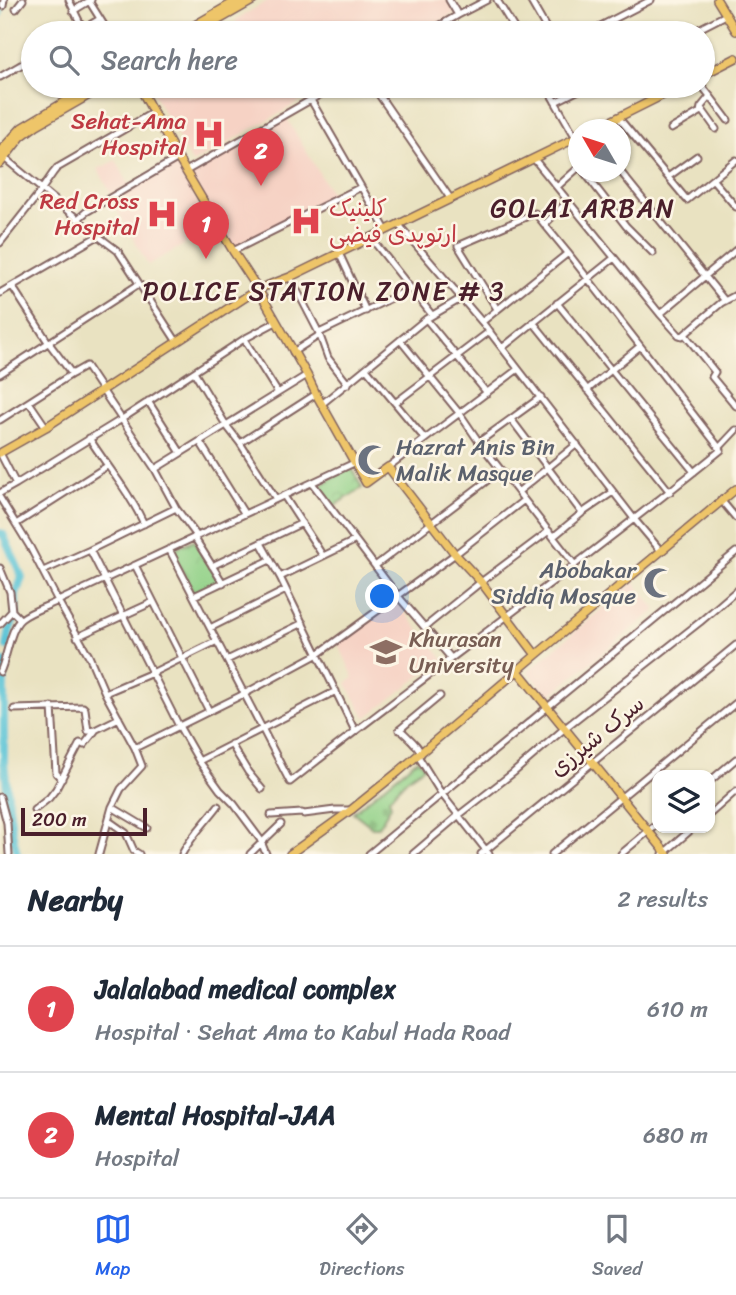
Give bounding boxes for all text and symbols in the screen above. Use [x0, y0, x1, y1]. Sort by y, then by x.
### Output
search box [21, 21, 715, 98]
text: Search here [101, 37, 238, 83]
icon: search [45, 41, 83, 79]
place label: Sehat-Ama Hospital [71, 101, 186, 168]
hospital icon: Sehat-Ama Hospital [192, 117, 226, 151]
north arrow [568, 119, 631, 182]
pin: 2 [238, 128, 284, 186]
place label: Red Cross Hospital [40, 181, 139, 248]
district label: GOLAI ARBAN [490, 185, 676, 231]
place label: کلینیک ارتوپدی فیضی [329, 188, 457, 255]
hospital icon: Red Cross Hospital [145, 197, 179, 231]
pin: 1 [183, 201, 229, 259]
hospital icon: کلینیک ارتوپدی فیضی [289, 204, 323, 238]
district label: POLICE STATION ZONE # 3 [142, 268, 506, 314]
place label: Hazrat Anis Bin Malik Masque [396, 427, 555, 494]
mosque icon: Hazrat Anis Bin Malik Masque [356, 443, 390, 477]
place label: Abobakar Siddiq Mosque [491, 550, 638, 617]
mosque icon: Abobakar Siddiq Mosque [642, 566, 676, 600]
your location [365, 579, 399, 613]
place label: Khurasan University [409, 619, 514, 686]
school or university icon: Khurasan University [369, 635, 403, 669]
street label: سرک شیرزی [540, 684, 654, 788]
map controls [652, 770, 715, 833]
button: layers [652, 770, 715, 833]
text: 200 m [32, 803, 87, 836]
scale bar [21, 805, 147, 837]
text: Nearby [28, 873, 123, 927]
text: 2 results [617, 879, 708, 920]
text: Jalalabad medical complex [95, 966, 396, 1012]
text: 1 [46, 989, 56, 1030]
text: 610 m [647, 989, 708, 1030]
text: Hospital · Sehat Ama to Kabul Hada Road [95, 1012, 510, 1053]
text: Mental Hospital-JAA [95, 1092, 335, 1138]
text: 2 [44, 1115, 58, 1156]
text: 680 m [643, 1115, 708, 1156]
text: Hospital [95, 1138, 179, 1179]
tab: Map [94, 1210, 132, 1285]
tab: Directions [319, 1210, 405, 1285]
tab: Saved [592, 1210, 642, 1285]

